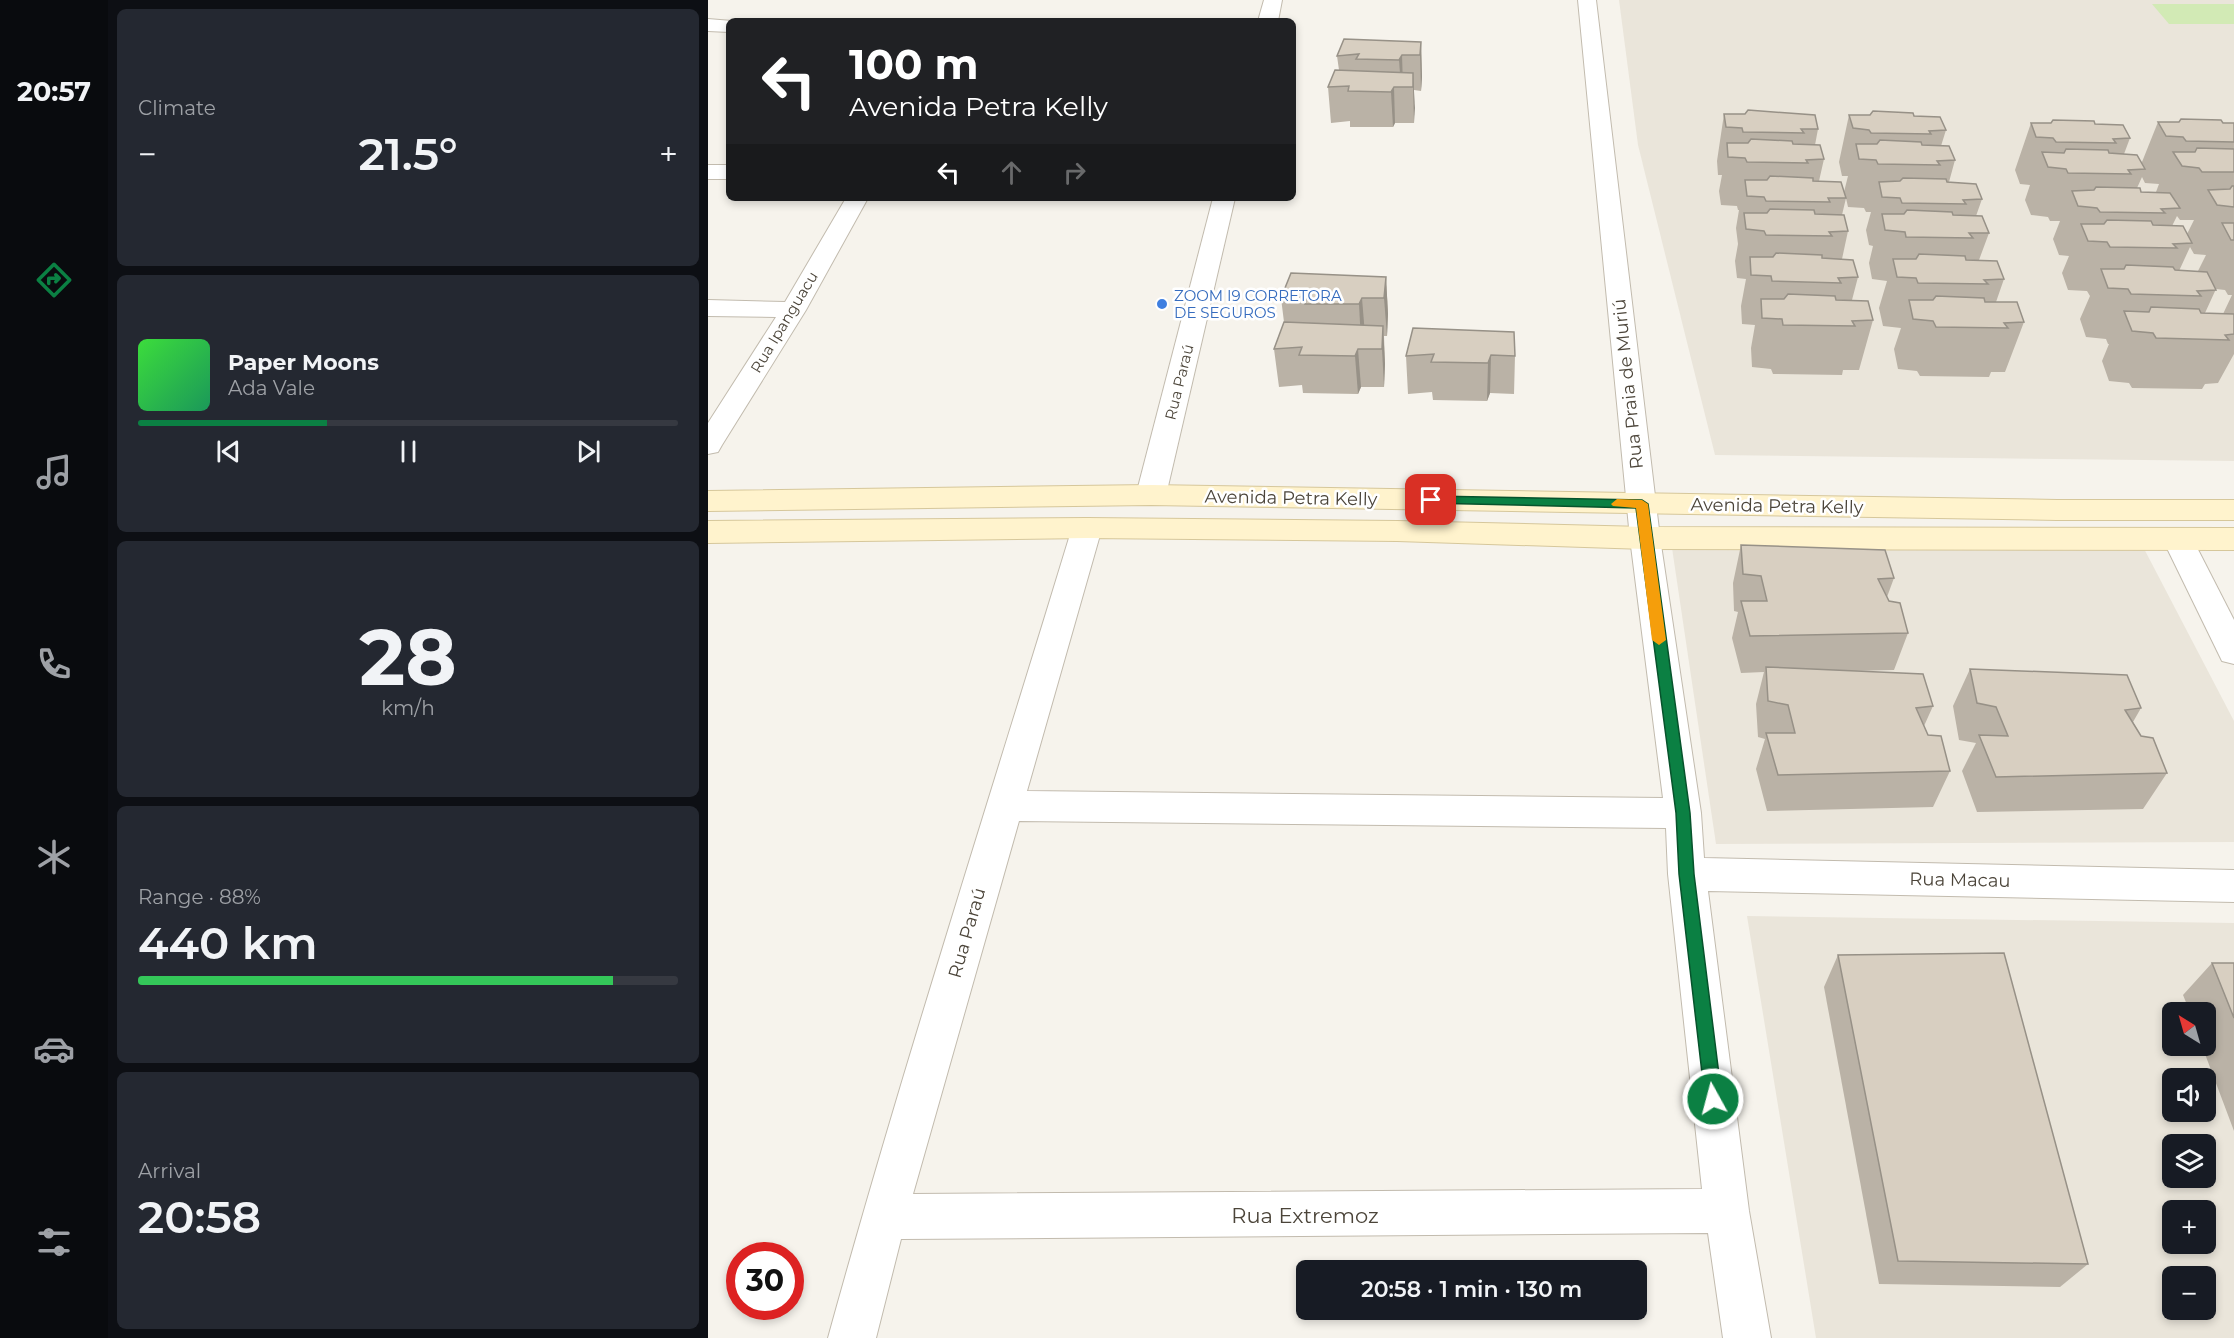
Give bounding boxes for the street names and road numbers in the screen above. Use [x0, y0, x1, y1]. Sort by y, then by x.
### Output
street label: Rua Ipanguacu [746, 268, 822, 376]
street label: Rua Praia de Muriú [1608, 298, 1648, 470]
street label: Rua Paraú [1160, 342, 1198, 422]
street label: Avenida Petra Kelly [1205, 485, 1378, 511]
street label: Avenida Petra Kelly [1691, 493, 1864, 519]
street label: Rua Macau [1909, 868, 2011, 892]
street label: Rua Paraú [944, 885, 990, 981]
street label: Rua Extremoz [1231, 1203, 1379, 1228]

